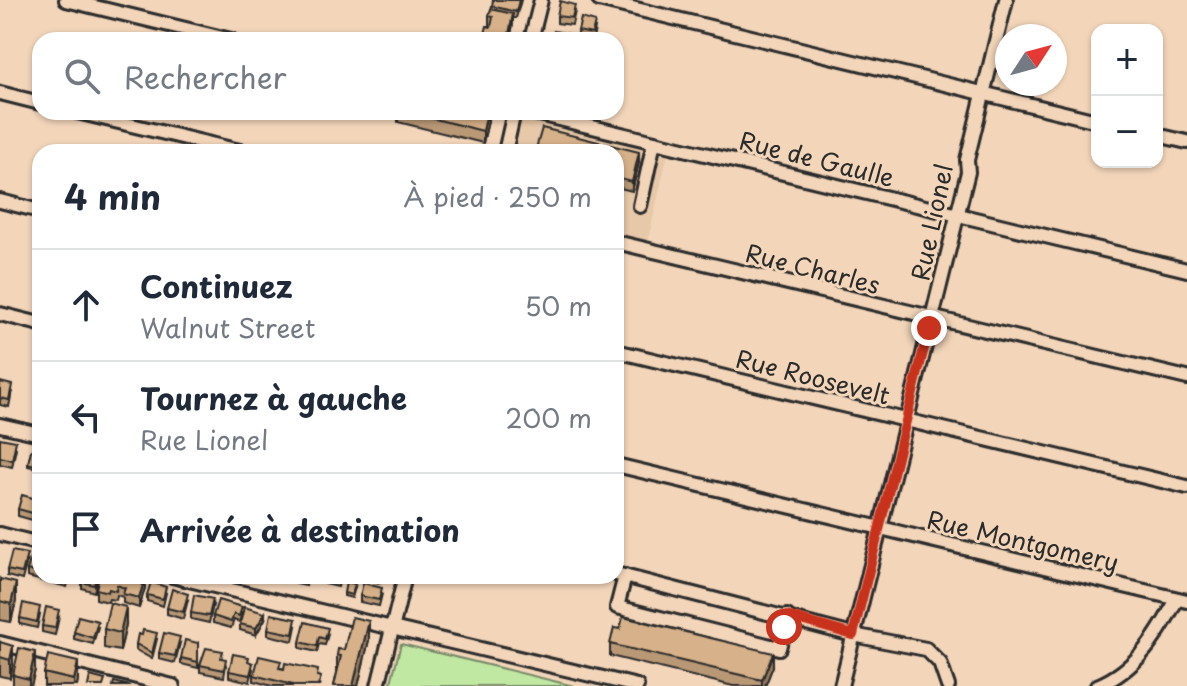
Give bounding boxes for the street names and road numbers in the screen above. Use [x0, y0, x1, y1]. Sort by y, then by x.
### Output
street label: Rue de Gaulle [736, 121, 898, 195]
street label: Rue Lionel [901, 160, 961, 284]
street label: Rue Charles [742, 234, 884, 302]
street label: Rue Roosevelt [732, 339, 894, 413]
street label: Rue Montgomery [924, 500, 1122, 580]

